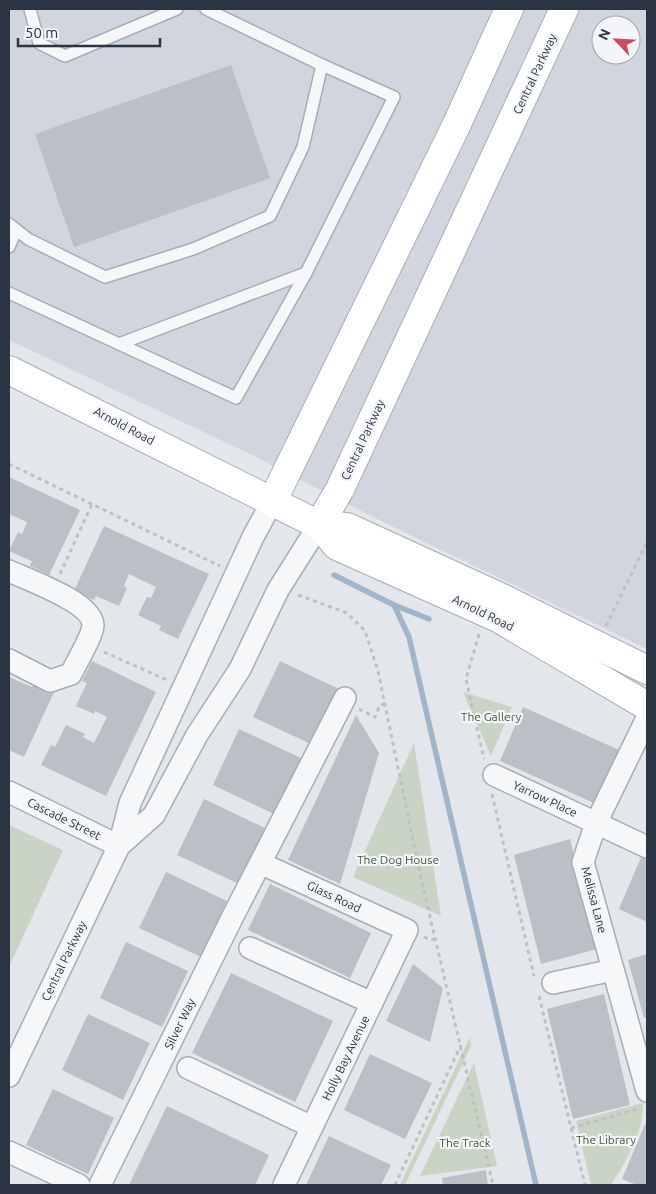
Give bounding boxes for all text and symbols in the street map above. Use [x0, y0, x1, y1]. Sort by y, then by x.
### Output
scale bar [18, 15, 160, 47]
north arrow [591, 15, 641, 65]
text: 50 m [25, 24, 58, 41]
text: N [595, 26, 614, 43]
street label: Central Parkway [510, 31, 559, 116]
street label: Central Parkway [338, 397, 387, 482]
street label: Arnold Road [92, 404, 157, 447]
street label: Arnold Road [450, 592, 516, 633]
park label: The Gallery [461, 710, 521, 723]
street label: Yarrow Place [511, 778, 579, 819]
street label: Cascade Street [25, 795, 103, 842]
park label: The Dog House [357, 853, 439, 866]
street label: Melissa Lane [579, 865, 610, 935]
street label: Glass Road [305, 878, 363, 915]
street label: Central Parkway [39, 919, 89, 1003]
street label: Silver Way [162, 996, 198, 1051]
street label: Holly Bay Avenue [319, 1013, 372, 1102]
park label: The Library [576, 1133, 636, 1146]
park label: The Track [439, 1136, 491, 1149]

